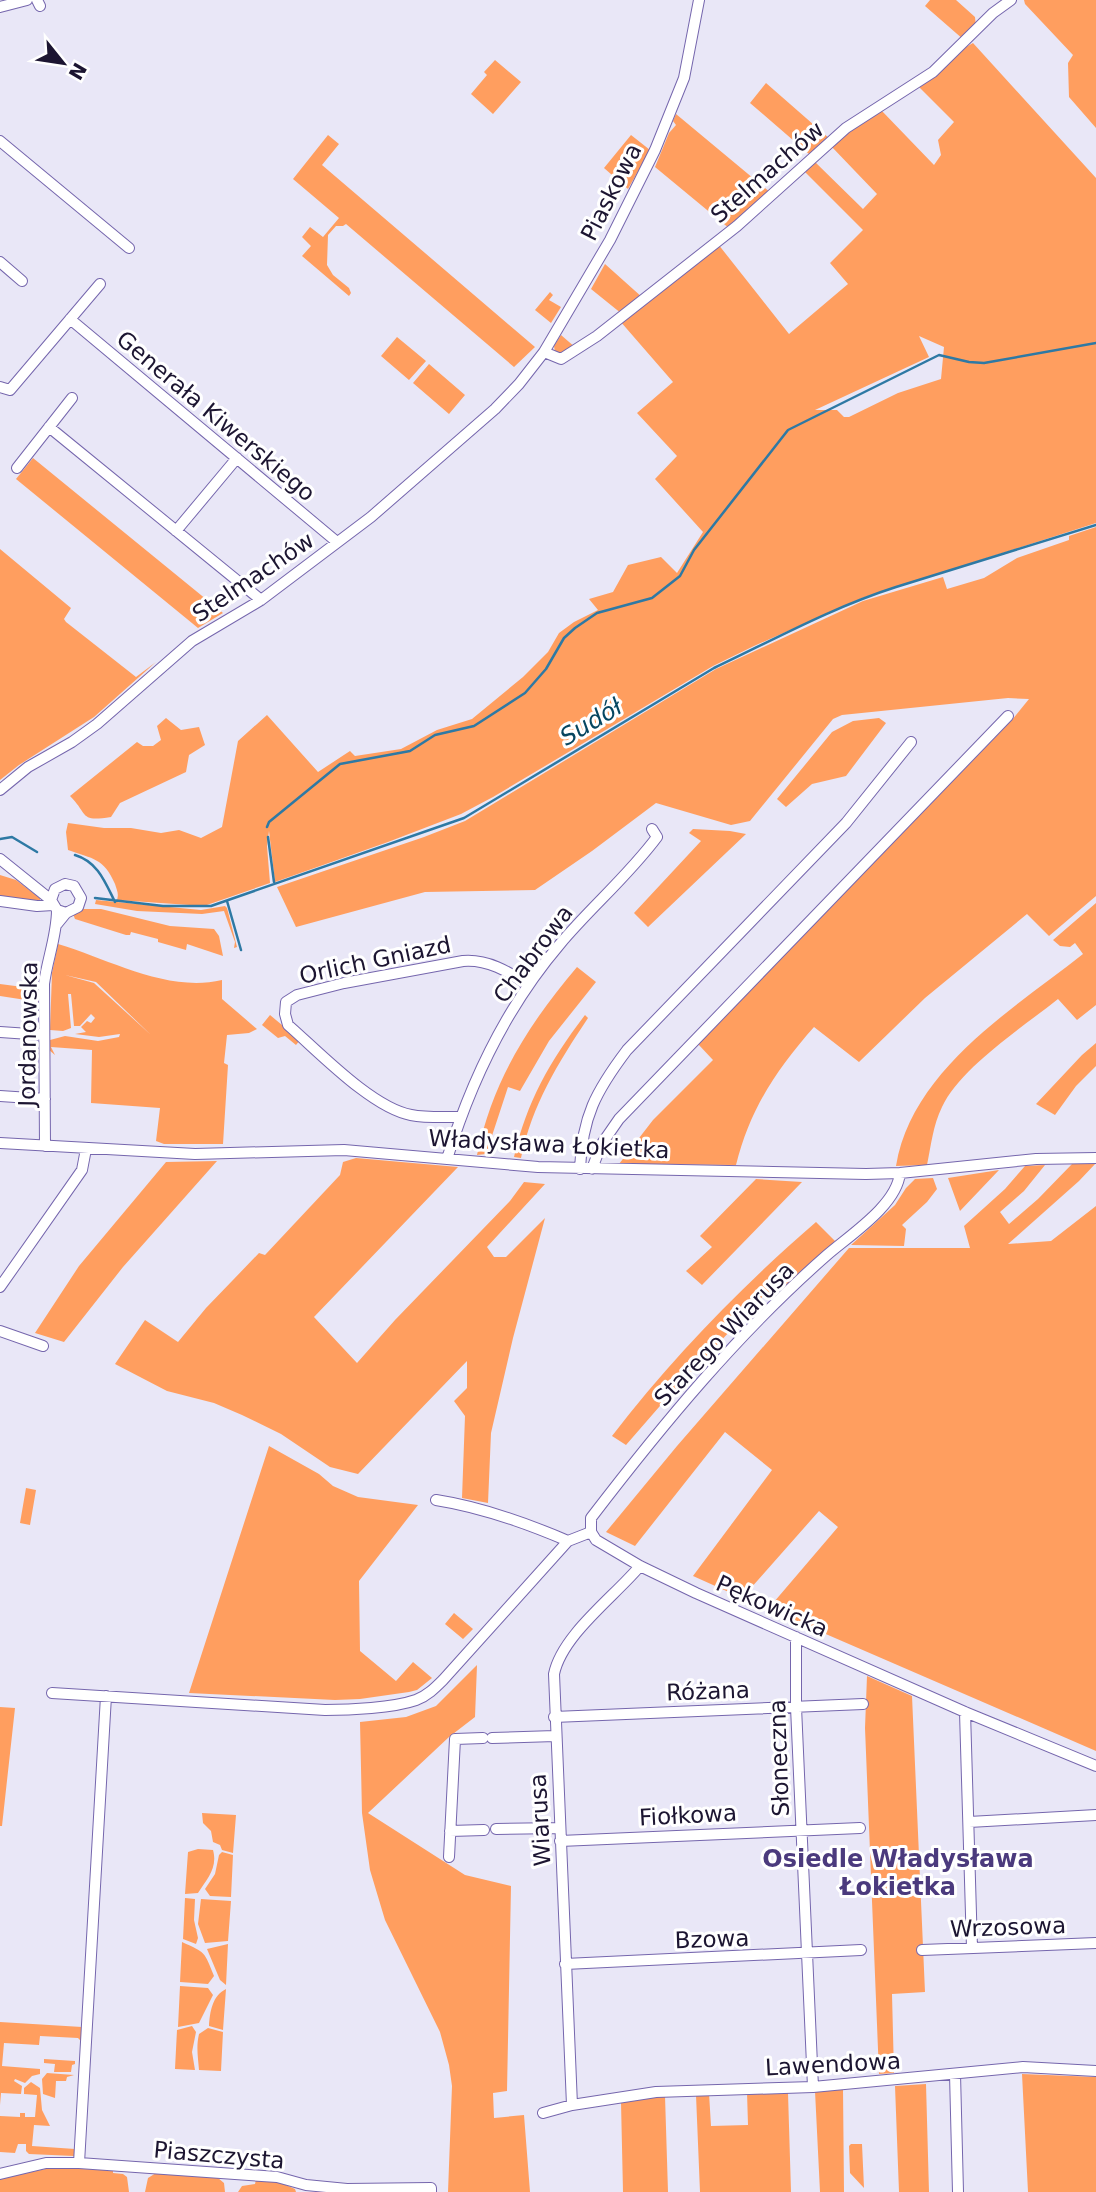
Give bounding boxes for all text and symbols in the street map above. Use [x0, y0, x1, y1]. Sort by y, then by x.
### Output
north arrow [28, 28, 98, 98]
text: N [64, 59, 91, 84]
street label: Stelmachów [705, 116, 829, 228]
street label: Piaskowa [576, 139, 646, 245]
street label: Generała Kiwerskiego [112, 325, 320, 507]
street label: Stelmachów [187, 527, 319, 627]
water label: Sudół [555, 692, 628, 751]
street label: Chabrowa [488, 900, 578, 1008]
street label: Orlich Gniazd [297, 931, 453, 989]
street label: Jordanowska [14, 961, 42, 1109]
street label: Władysława Łokietka [428, 1125, 670, 1163]
street label: Starego Wiarusa [649, 1257, 799, 1411]
street label: Pękowicka [712, 1570, 832, 1642]
street label: Różana [666, 1677, 750, 1705]
street label: Słoneczna [764, 1699, 794, 1817]
street label: Wiarusa [525, 1773, 555, 1867]
street label: Fiołkowa [638, 1799, 738, 1831]
district label: Osiedle Władysława Łokietka [762, 1845, 1034, 1901]
street label: Wrzosowa [949, 1912, 1067, 1942]
street label: Bzowa [674, 1925, 750, 1953]
street label: Lawendowa [764, 2047, 902, 2081]
street label: Piaszczysta [152, 2136, 286, 2174]

